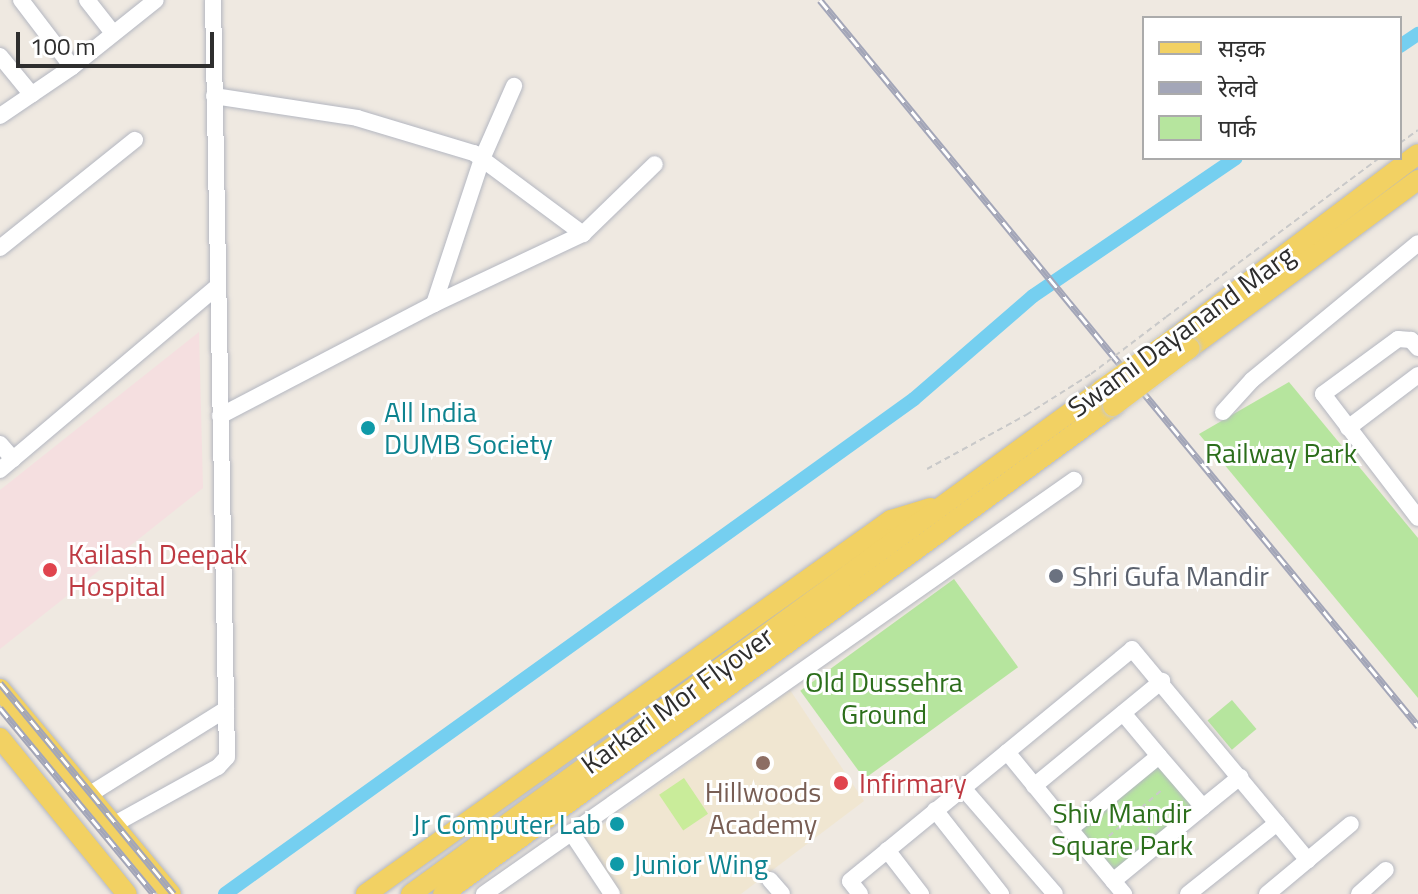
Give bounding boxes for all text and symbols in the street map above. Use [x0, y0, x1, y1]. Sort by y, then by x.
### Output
scale bar [20, 16, 218, 66]
legend [1142, 16, 1402, 160]
text: 100 m [30, 28, 96, 64]
text: सड़क [1218, 30, 1266, 66]
text: रेलवे [1218, 70, 1257, 106]
text: पार्क [1218, 110, 1256, 146]
street label: Swami Dayanand Marg [1061, 238, 1301, 424]
place label: All India DUMB Society [384, 395, 553, 461]
marker: All India DUMB Society [359, 419, 377, 437]
park label: Railway Park [1205, 436, 1357, 470]
place label: Kailash Deepak Hospital [68, 537, 247, 603]
marker: Kailash Deepak Hospital [39, 559, 61, 581]
place label: Shri Gufa Mandir [1072, 559, 1269, 593]
marker: Shri Gufa Mandir [1047, 567, 1065, 585]
street label: Karkari Mor Flyover [574, 619, 780, 781]
park label: Old Dussehra Ground [805, 665, 963, 731]
marker: Hillwoods Academy [754, 754, 772, 772]
place label: Infirmary [859, 766, 967, 800]
marker: Infirmary [830, 772, 852, 794]
place label: Hillwoods Academy [705, 775, 821, 841]
park label: Shiv Mandir Square Park [1051, 796, 1193, 862]
place label: Jr Computer Lab [412, 807, 601, 841]
marker: Jr Computer Lab [608, 815, 626, 833]
place label: Junior Wing [633, 847, 768, 881]
marker: Junior Wing [608, 855, 626, 873]

